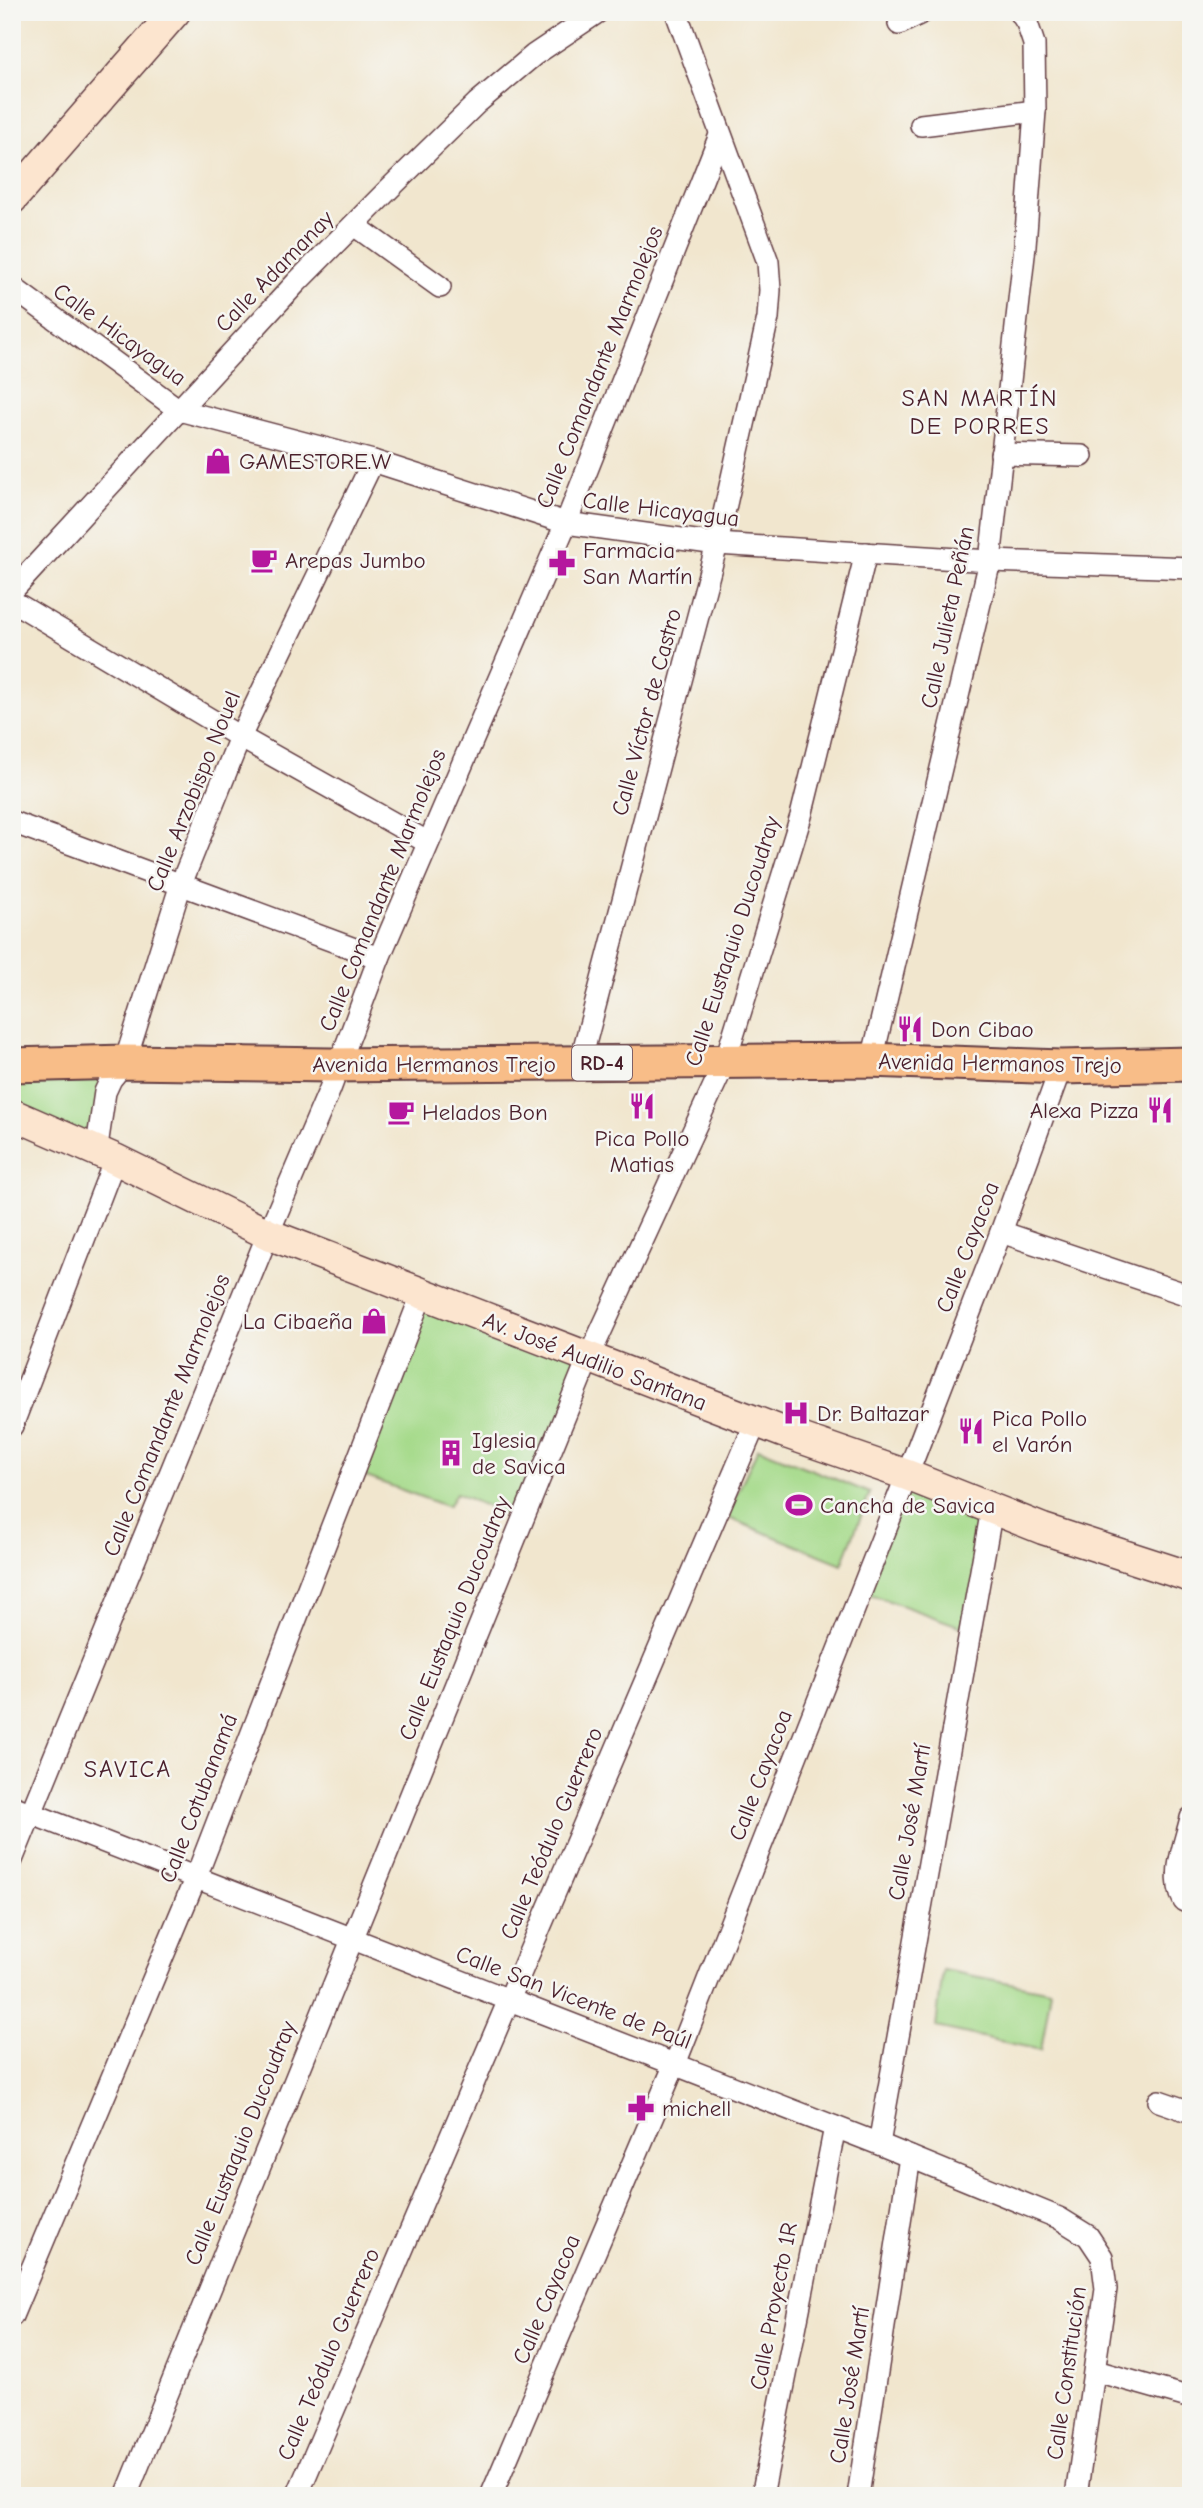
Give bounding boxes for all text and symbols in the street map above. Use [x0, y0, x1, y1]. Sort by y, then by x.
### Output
street label: Calle Adamanay [210, 204, 340, 338]
street label: Calle Comandante Marmolejos [530, 222, 669, 512]
street label: Calle Hicayagua [48, 277, 191, 392]
district label: SAN MARTÍN DE PORRES [901, 384, 1059, 440]
shop icon: GAMESTORE.W [203, 446, 233, 476]
place label: GAMESTORE.W [239, 448, 391, 475]
street label: Calle Hicayagua [581, 486, 741, 533]
street label: Calle Julieta Peñán [915, 524, 980, 711]
place label: Farmacia San Martín [583, 537, 693, 590]
cafe icon: Arepas Jumbo [249, 545, 279, 575]
place label: Arepas Jumbo [285, 547, 426, 574]
pharmacy icon: Farmacia San Martín [547, 548, 577, 578]
street label: Calle Víctor de Castro [606, 606, 687, 819]
street label: Calle Arzobispo Nouel [141, 687, 246, 896]
street label: Calle Comandante Marmolejos [313, 745, 452, 1035]
street label: Calle Eustaquio Ducoudray [679, 812, 786, 1070]
restaurant icon: Don Cibao [895, 1014, 925, 1044]
place label: Don Cibao [931, 1016, 1034, 1043]
road number: RD-4 [572, 1046, 632, 1080]
street label: Avenida Hermanos Trejo [878, 1048, 1122, 1079]
street label: Avenida Hermanos Trejo [312, 1051, 556, 1078]
restaurant icon: Pica Pollo Matias [627, 1091, 657, 1121]
restaurant icon: Alexa Pizza [1145, 1095, 1175, 1125]
cafe icon: Helados Bon [386, 1097, 416, 1127]
place label: Alexa Pizza [1030, 1097, 1139, 1124]
place label: Helados Bon [422, 1099, 548, 1126]
place label: Pica Pollo Matias [594, 1125, 690, 1178]
street label: Calle Cayacoa [930, 1178, 1005, 1317]
street label: Calle Comandante Marmolejos [97, 1270, 236, 1560]
shop icon: La Cibaeña [359, 1306, 389, 1336]
street label: Av. José Audilio Santana [479, 1306, 711, 1417]
place label: La Cibaeña [243, 1308, 353, 1335]
hospital icon: Dr. Baltazar [781, 1398, 811, 1428]
place label: Dr. Baltazar [817, 1400, 930, 1427]
place label: Pica Pollo el Varón [992, 1405, 1087, 1458]
restaurant icon: Pica Pollo el Varón [956, 1416, 986, 1446]
place label: Iglesia de Savica [472, 1427, 566, 1480]
building icon: Iglesia de Savica [436, 1438, 466, 1468]
sports icon: Cancha de Savica [784, 1490, 814, 1520]
street label: Calle Eustaquio Ducoudray [393, 1491, 516, 1744]
place label: Cancha de Savica [820, 1492, 995, 1519]
street label: Calle Cayacoa [723, 1706, 798, 1845]
street label: Calle Cotubanamá [154, 1710, 243, 1887]
street label: Calle Teódulo Guerrero [494, 1723, 608, 1943]
street label: Calle José Martí [882, 1741, 937, 1903]
district label: SAVICA [84, 1755, 172, 1783]
street label: Calle San Vicente de Paúl [452, 1940, 695, 2055]
street label: Calle Eustaquio Ducoudray [179, 2016, 302, 2269]
pharmacy icon: michell [626, 2093, 656, 2123]
place label: michell [662, 2095, 731, 2122]
street label: Calle Proyecto 1R [744, 2220, 803, 2392]
street label: Calle Cayacoa [507, 2230, 586, 2368]
street label: Calle Teódulo Guerrero [271, 2244, 385, 2464]
street label: Calle Constitución [1041, 2284, 1092, 2462]
street label: Calle José Martí [824, 2304, 875, 2466]

